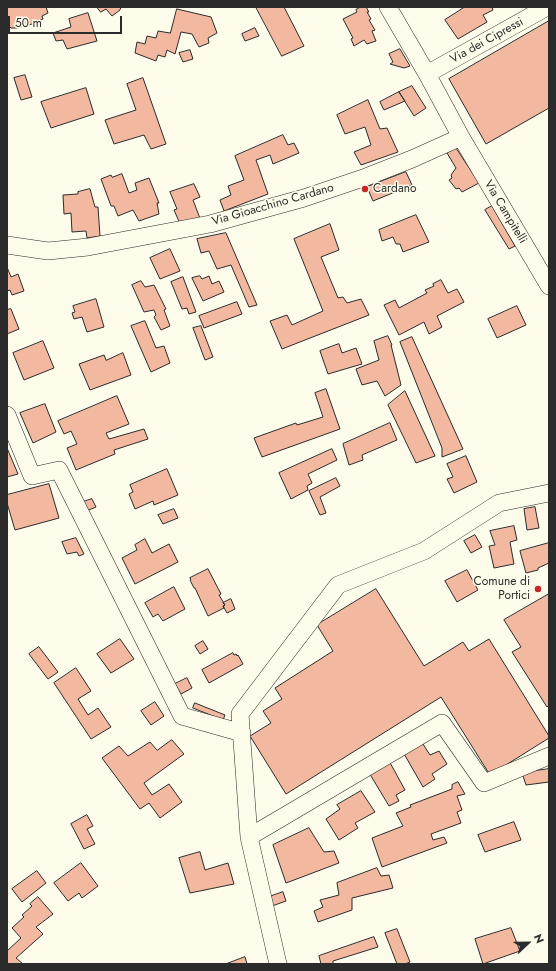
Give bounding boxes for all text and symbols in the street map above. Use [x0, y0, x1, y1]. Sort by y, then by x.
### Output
scale bar [10, 8, 124, 34]
text: 50 m [15, 14, 42, 32]
street label: Via dei Cipressi [448, 15, 526, 67]
street label: Via Campitelli [480, 178, 530, 246]
street label: Via Gioacchino Cardano [210, 181, 336, 229]
place label: Cardano [373, 182, 417, 196]
marker: Cardano [360, 184, 370, 194]
place label: Comune di Portici [474, 575, 530, 603]
marker: Comune di Portici [533, 584, 543, 594]
north arrow [508, 923, 548, 963]
text: N [530, 931, 548, 946]

